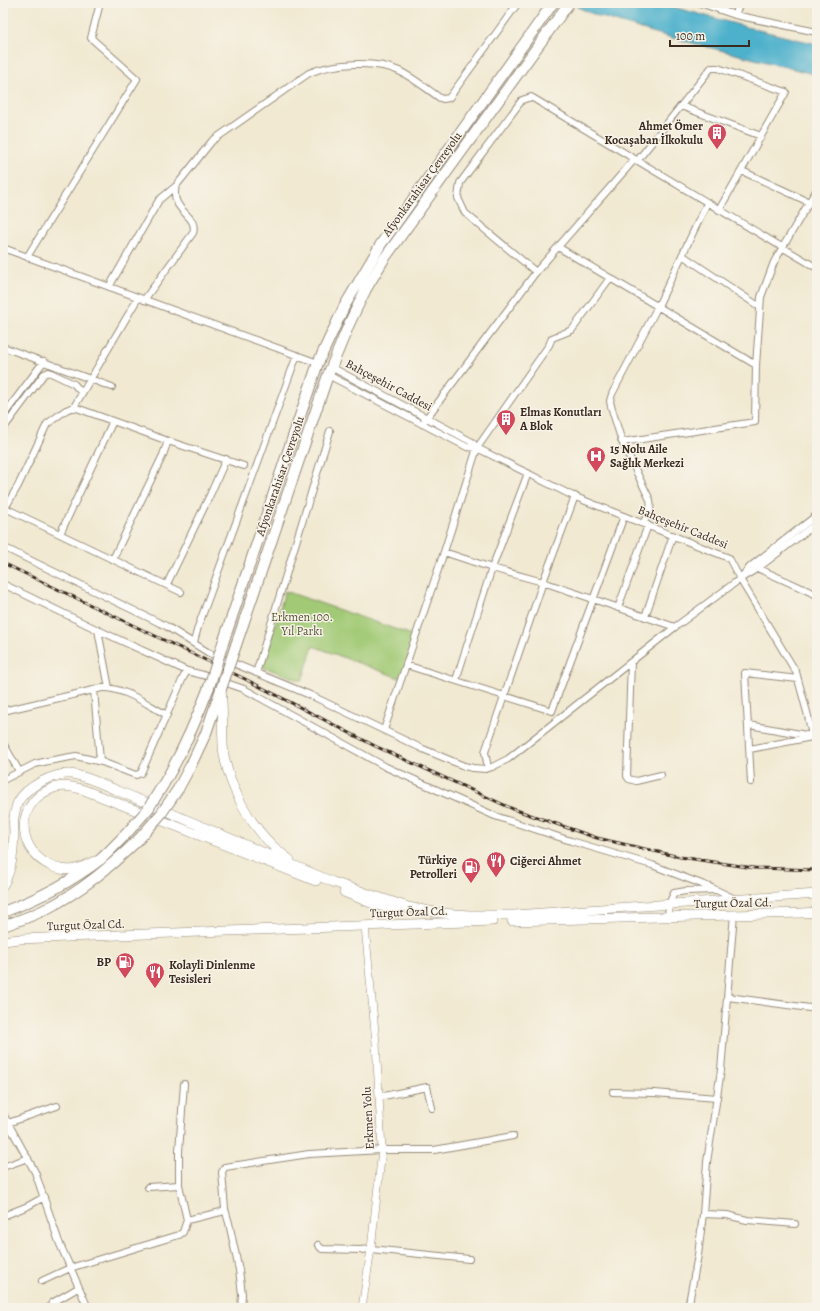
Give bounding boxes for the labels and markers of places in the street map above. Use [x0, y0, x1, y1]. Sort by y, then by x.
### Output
place label: Ahmet Ömer Kocaşaban İlkokulu [605, 118, 703, 148]
building icon: Ahmet Ömer Kocaşaban İlkokulu [706, 122, 728, 150]
place label: Elmas Konutları A Blok [519, 404, 602, 434]
building icon: Elmas Konutları A Blok [495, 408, 517, 436]
place label: 15 Nolu Aile Sağlık Merkezi [610, 441, 684, 471]
hospital icon: 15 Nolu Aile Sağlık Merkezi [585, 445, 607, 473]
restaurant icon: Ciğerci Ahmet [485, 850, 507, 878]
place label: Türkiye Petrolleri [410, 852, 457, 882]
place label: Ciğerci Ahmet [510, 853, 581, 869]
fuel station icon: Türkiye Petrolleri [460, 856, 482, 884]
fuel station icon: BP [114, 951, 136, 979]
place label: BP [97, 954, 111, 970]
place label: Kolayli Dinlenme Tesisleri [169, 957, 256, 987]
restaurant icon: Kolayli Dinlenme Tesisleri [144, 961, 166, 989]

